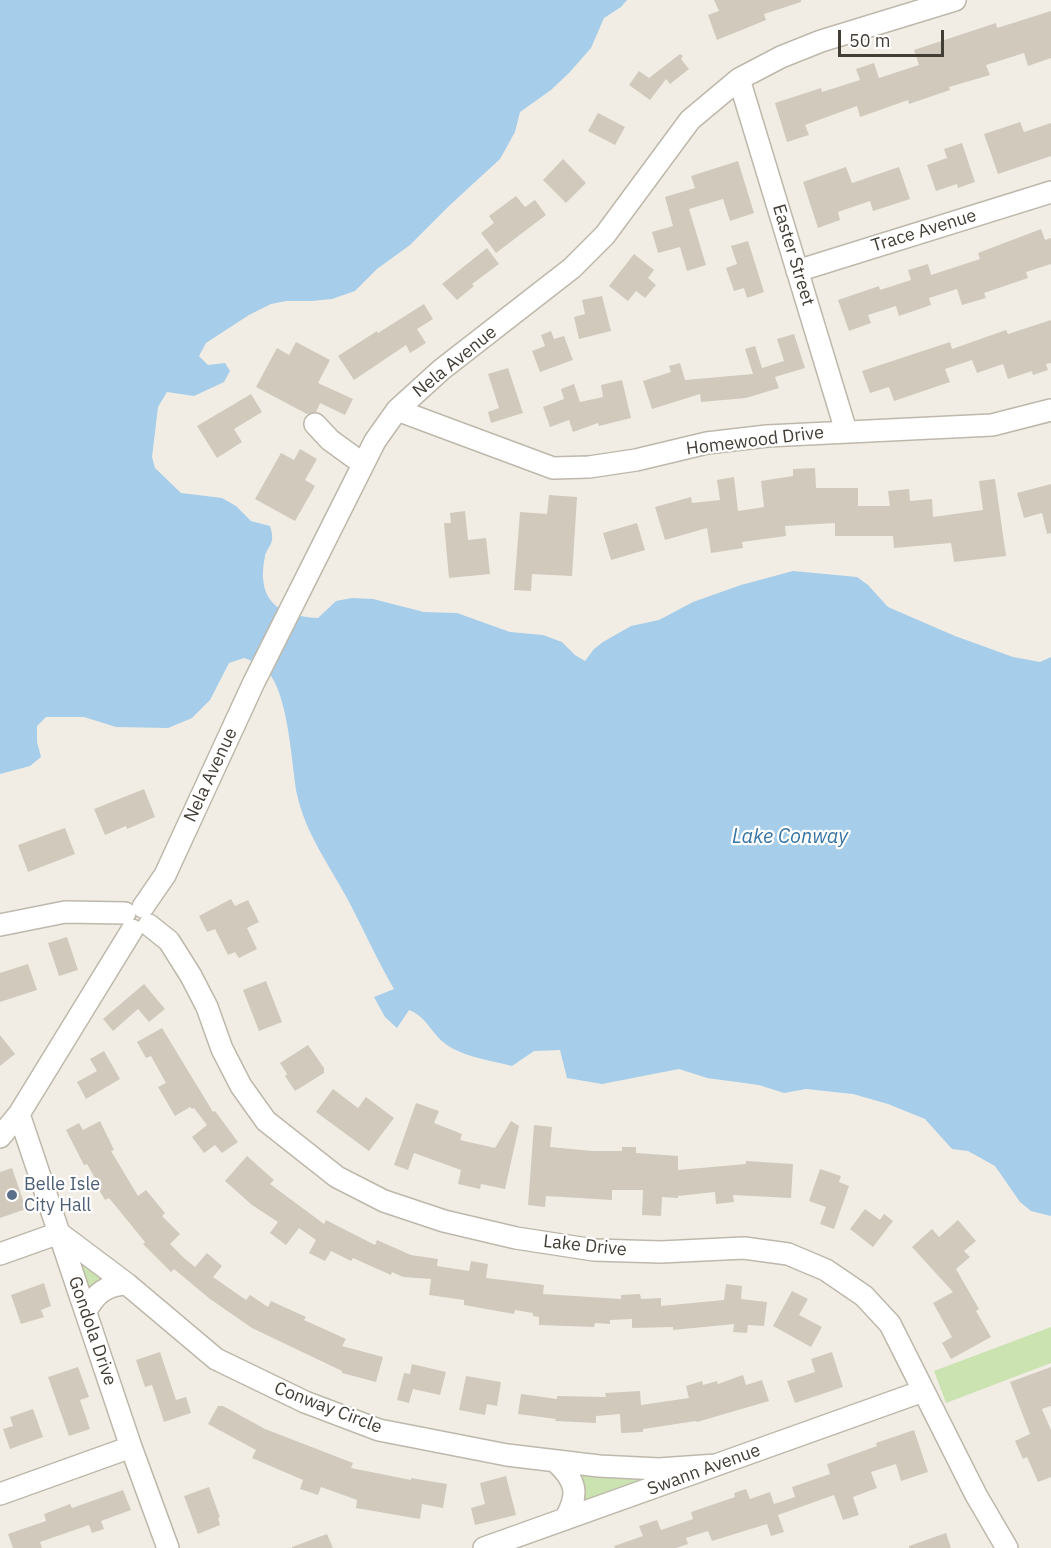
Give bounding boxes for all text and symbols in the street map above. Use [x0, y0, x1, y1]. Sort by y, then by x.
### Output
scale bar [841, 18, 948, 56]
text: 50 m [849, 29, 891, 52]
street label: Easter Street [767, 202, 819, 308]
street label: Trace Avenue [869, 205, 979, 257]
street label: Nela Avenue [409, 322, 501, 402]
street label: Homewood Drive [685, 422, 825, 460]
street label: Nela Avenue [180, 724, 242, 826]
water label: Lake Conway [732, 825, 848, 849]
place label: Belle Isle City Hall [24, 1174, 100, 1216]
marker: Belle Isle City Hall [5, 1188, 19, 1202]
street label: Lake Drive [542, 1231, 628, 1261]
street label: Gondola Drive [63, 1274, 121, 1388]
street label: Conway Circle [271, 1378, 385, 1438]
street label: Swann Avenue [645, 1440, 763, 1500]

